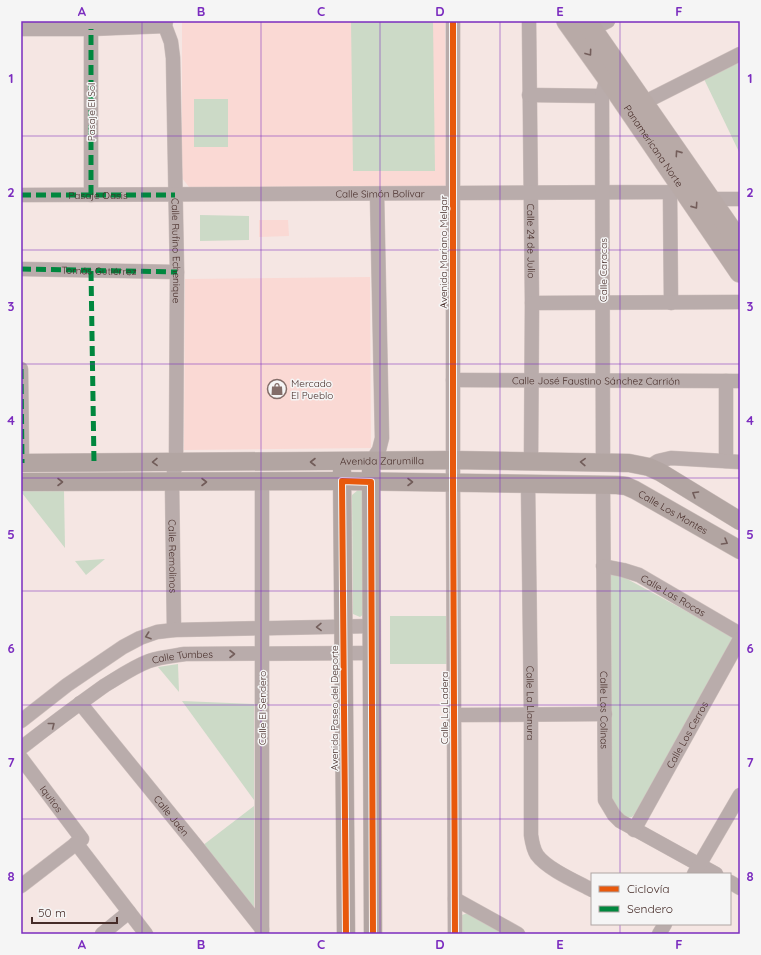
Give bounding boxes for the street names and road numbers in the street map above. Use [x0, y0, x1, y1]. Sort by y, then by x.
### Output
street label: Pasaje El Sol [85, 83, 98, 141]
street label: Panamericana Norte [621, 102, 687, 190]
street label: Calle Simón Bolívar [335, 187, 425, 200]
street label: Pasaje Oasis [68, 189, 128, 202]
street label: Avenida Mariano Melgar [437, 195, 450, 309]
street label: Calle Rufino Echenique [169, 198, 184, 304]
street label: Calle 24 de Julio [524, 203, 538, 279]
street label: Calle Caracas [597, 238, 610, 302]
street label: Tomás Gutiérrez [61, 263, 137, 278]
street label: Calle José Faustino Sánchez Carrión [512, 374, 680, 387]
street label: Avenida Zarumilla [340, 454, 424, 467]
street label: Calle Los Montes [636, 487, 711, 537]
street label: Calle Remolinos [166, 519, 180, 594]
street label: Calle Las Rocas [639, 571, 708, 619]
street label: Avenida Paseo del Deporte [328, 645, 341, 771]
street label: Calle Tumbes [150, 647, 213, 666]
street label: Calle La Llanura [524, 666, 538, 740]
street label: Calle El Sendero [256, 671, 269, 745]
street label: Calle Las Colinas [598, 671, 611, 749]
street label: Calle La Ladera [438, 672, 451, 744]
street label: Calle Los Cerros [663, 699, 711, 771]
street label: Iquitos [37, 783, 66, 815]
street label: Calle Jaén [151, 792, 192, 838]

